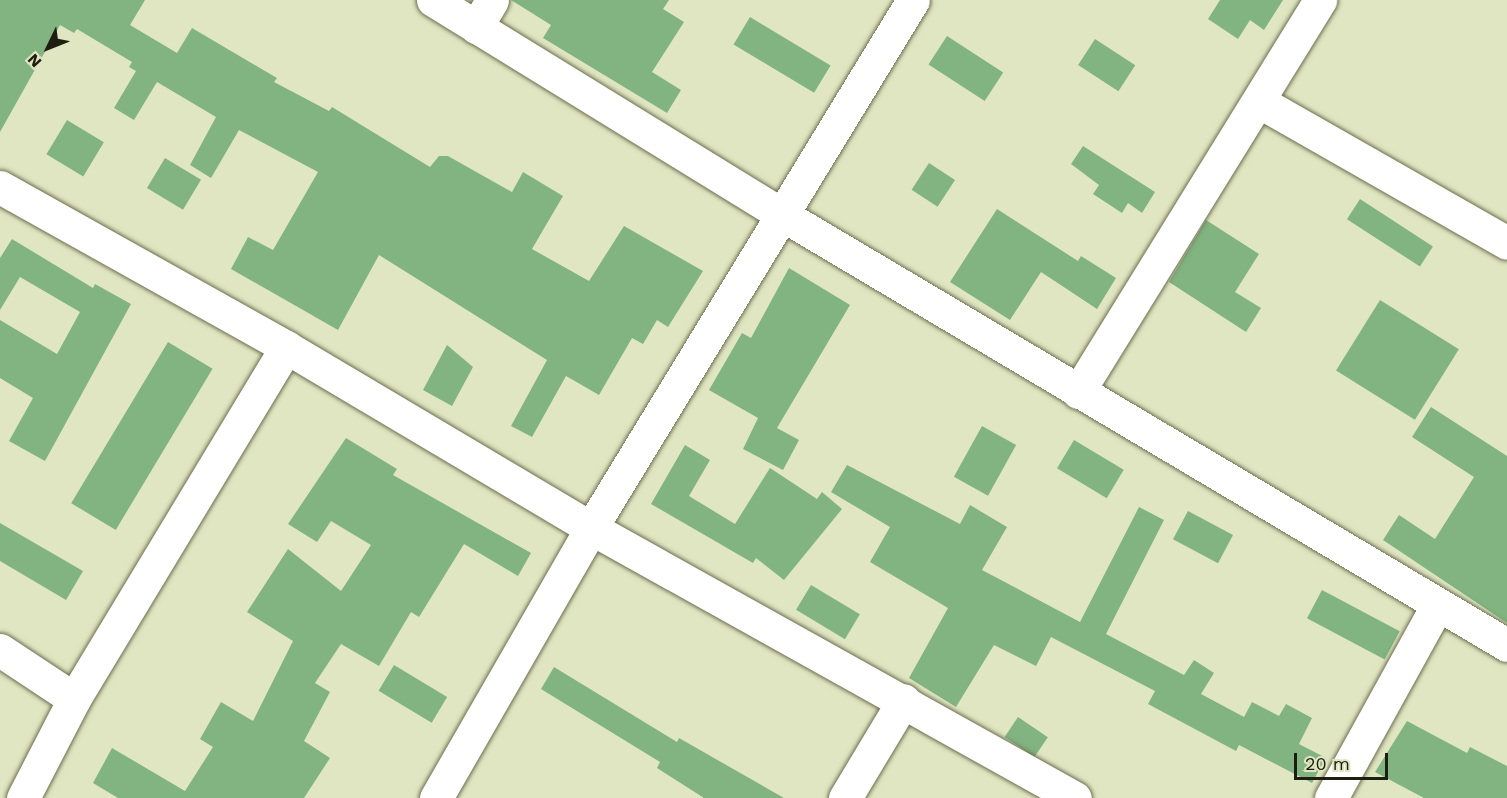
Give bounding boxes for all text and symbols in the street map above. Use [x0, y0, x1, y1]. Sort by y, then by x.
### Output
north arrow [18, 18, 78, 78]
text: N [23, 50, 45, 71]
scale bar [1297, 741, 1392, 779]
text: 20 m [1305, 753, 1350, 774]

